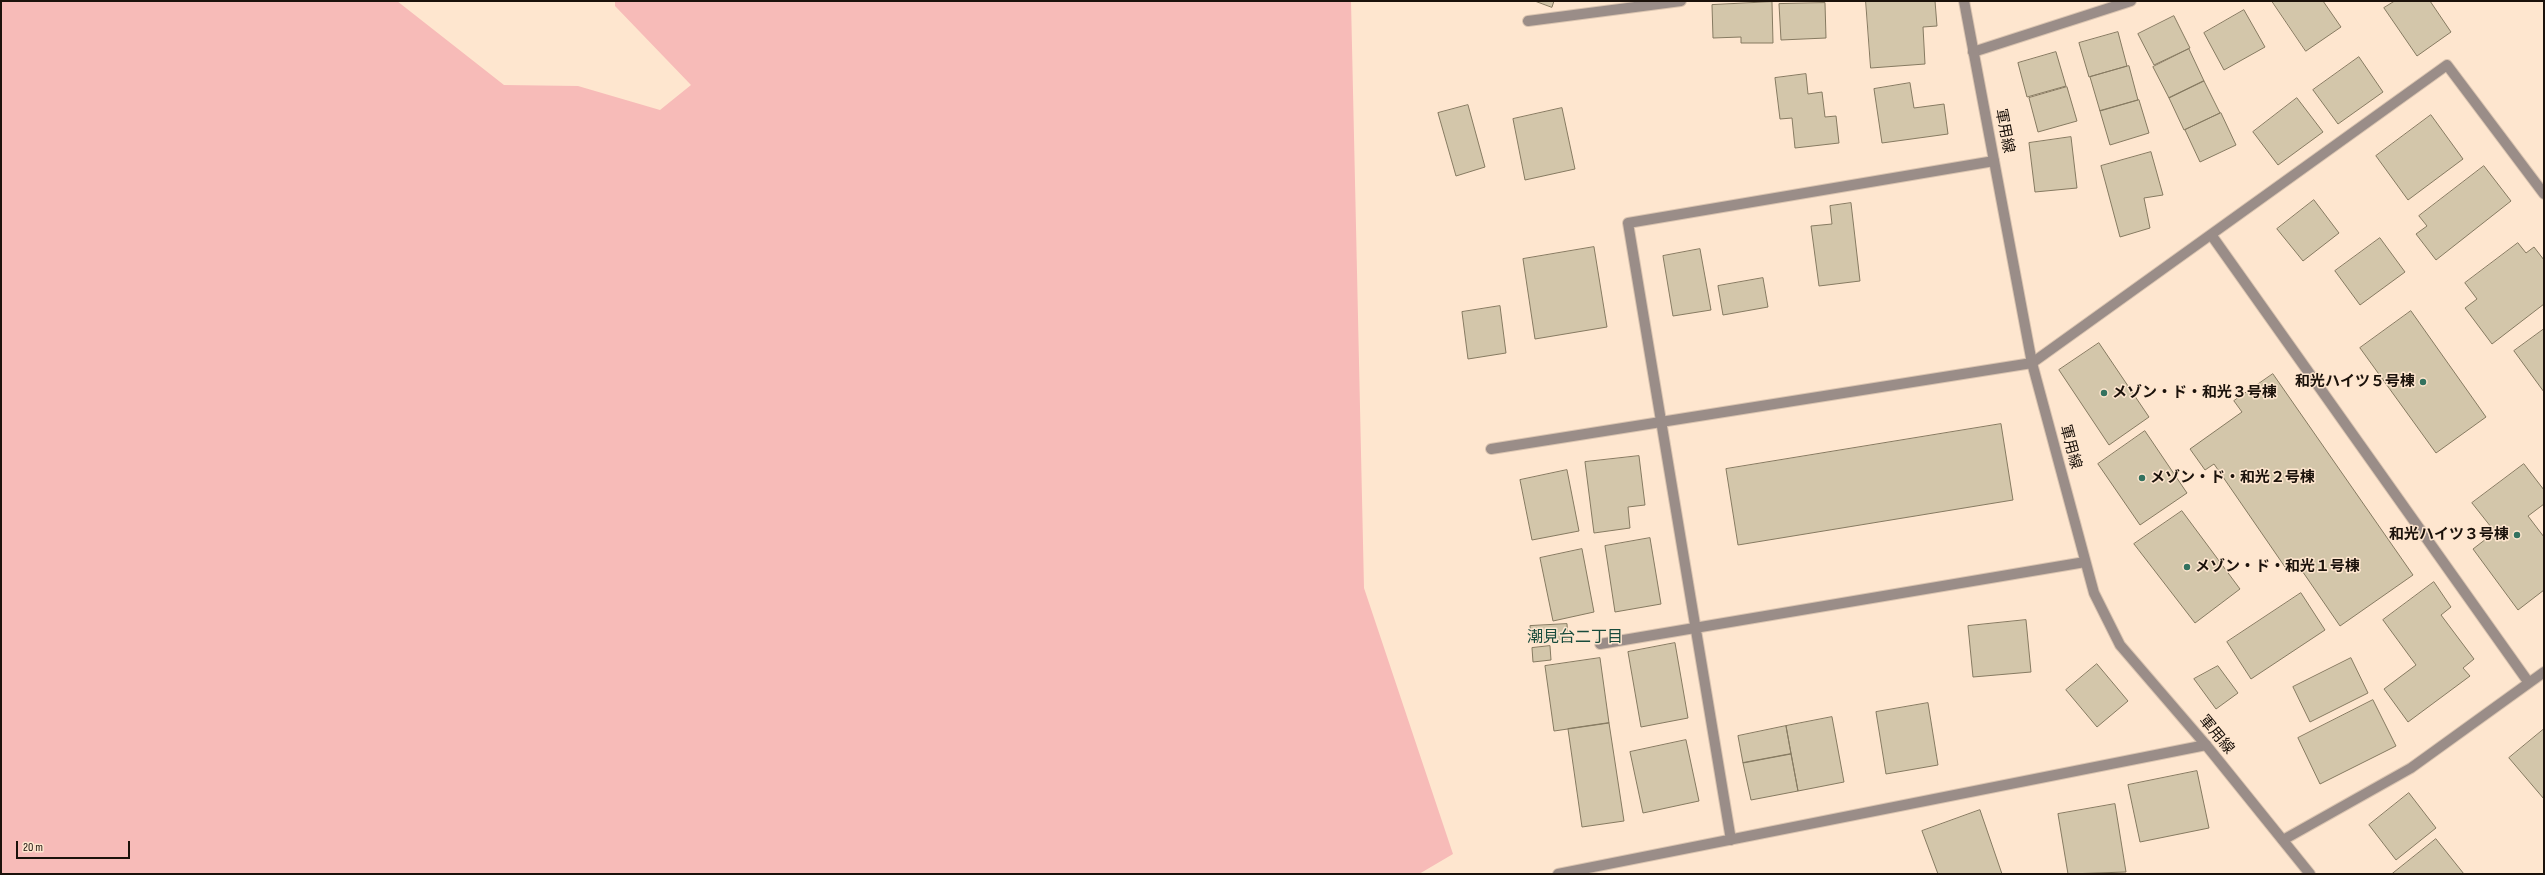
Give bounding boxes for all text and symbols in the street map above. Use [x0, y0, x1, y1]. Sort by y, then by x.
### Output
street label: 軍用線 [1991, 107, 2017, 155]
place label: 和光ハイツ５号棟 [2295, 373, 2415, 391]
marker: 和光ハイツ５号棟 [2418, 377, 2428, 387]
place label: メゾン・ド・和光３号棟 [2112, 384, 2277, 402]
marker: メゾン・ド・和光３号棟 [2099, 388, 2109, 398]
street label: 軍用線 [2055, 423, 2085, 471]
place label: メゾン・ド・和光２号棟 [2150, 469, 2315, 487]
marker: メゾン・ド・和光２号棟 [2137, 473, 2147, 483]
place label: 和光ハイツ３号棟 [2389, 526, 2509, 544]
marker: 和光ハイツ３号棟 [2512, 530, 2522, 540]
place label: メゾン・ド・和光１号棟 [2195, 558, 2360, 576]
marker: メゾン・ド・和光１号棟 [2182, 562, 2192, 572]
district label: 潮見台二丁目 [1527, 628, 1623, 648]
street label: 軍用線 [2195, 712, 2237, 758]
scale bar [18, 833, 132, 859]
text: 20 m [23, 840, 43, 855]

